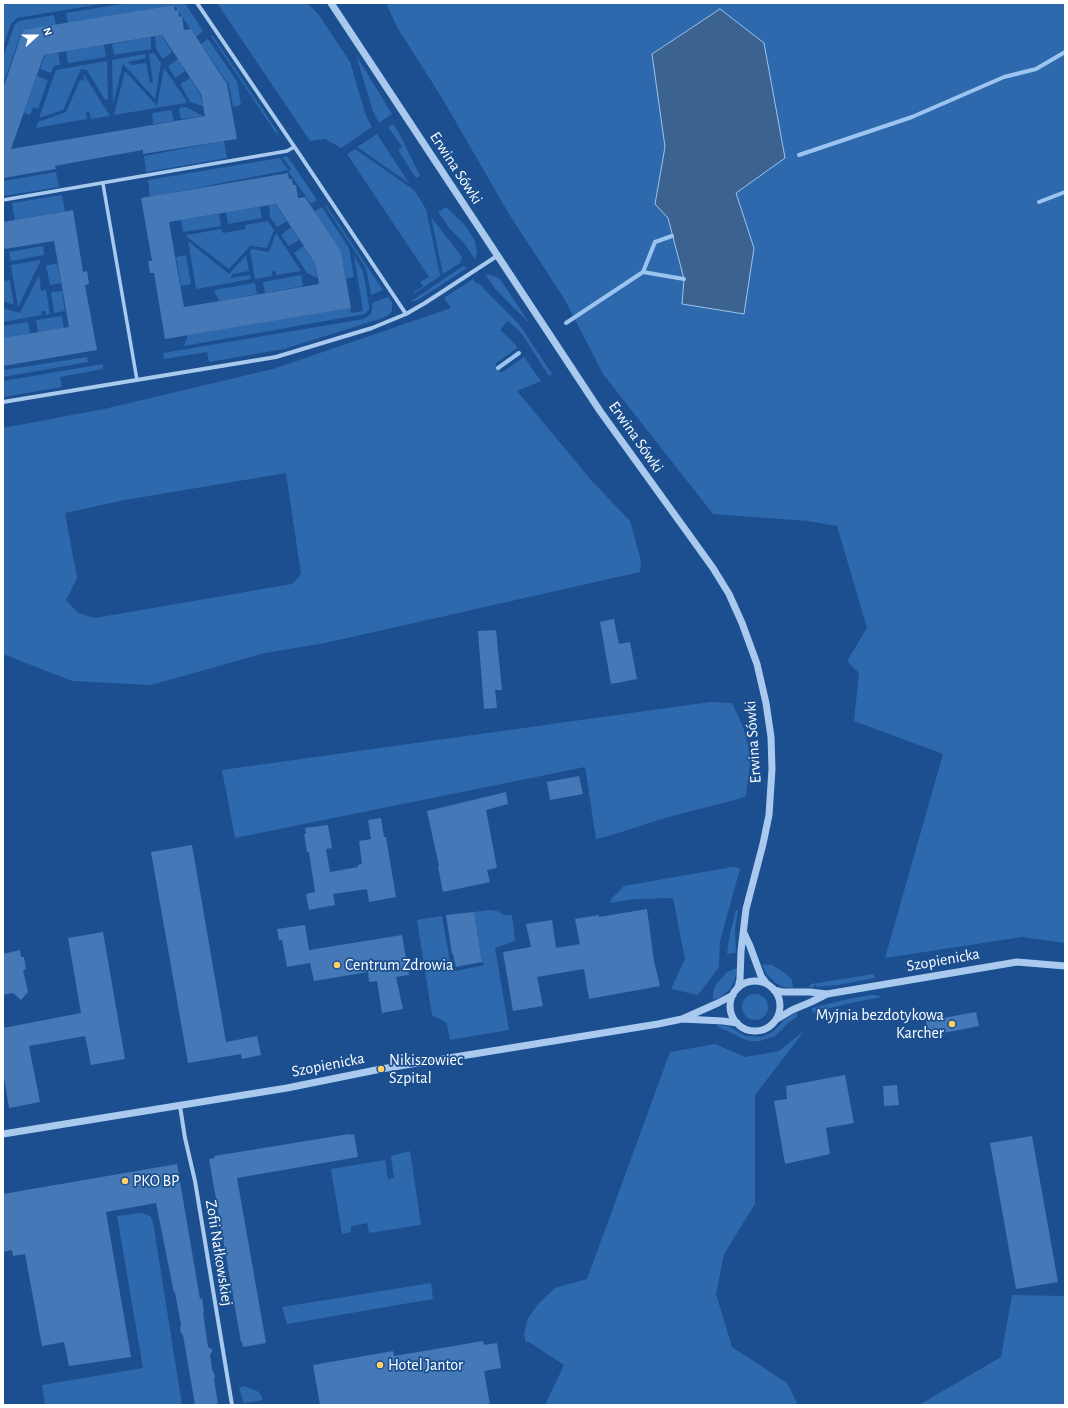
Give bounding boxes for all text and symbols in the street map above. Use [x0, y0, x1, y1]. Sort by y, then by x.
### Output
north arrow [16, 16, 56, 56]
text: N [41, 26, 54, 37]
street label: Erwina Sówki [425, 128, 487, 208]
street label: Erwina Sówki [604, 398, 668, 476]
street label: Erwina Sówki [741, 700, 765, 784]
street label: Szopienicka [905, 944, 981, 976]
place label: Centrum Zdrowia [345, 955, 453, 975]
marker: Centrum Zdrowia [332, 960, 342, 970]
place label: Myjnia bezdotykowa Karcher [816, 1005, 944, 1043]
marker: Myjnia bezdotykowa Karcher [947, 1019, 957, 1029]
street label: Szopienicka [290, 1049, 366, 1081]
place label: Nikiszowiec Szpital [389, 1050, 463, 1088]
marker: Nikiszowiec Szpital [376, 1064, 386, 1074]
place label: PKO BP [133, 1171, 179, 1191]
marker: PKO BP [120, 1176, 130, 1186]
street label: Zofii Nałkowskiej [201, 1199, 237, 1307]
place label: Hotel Jantor [388, 1355, 463, 1375]
marker: Hotel Jantor [375, 1360, 385, 1370]

